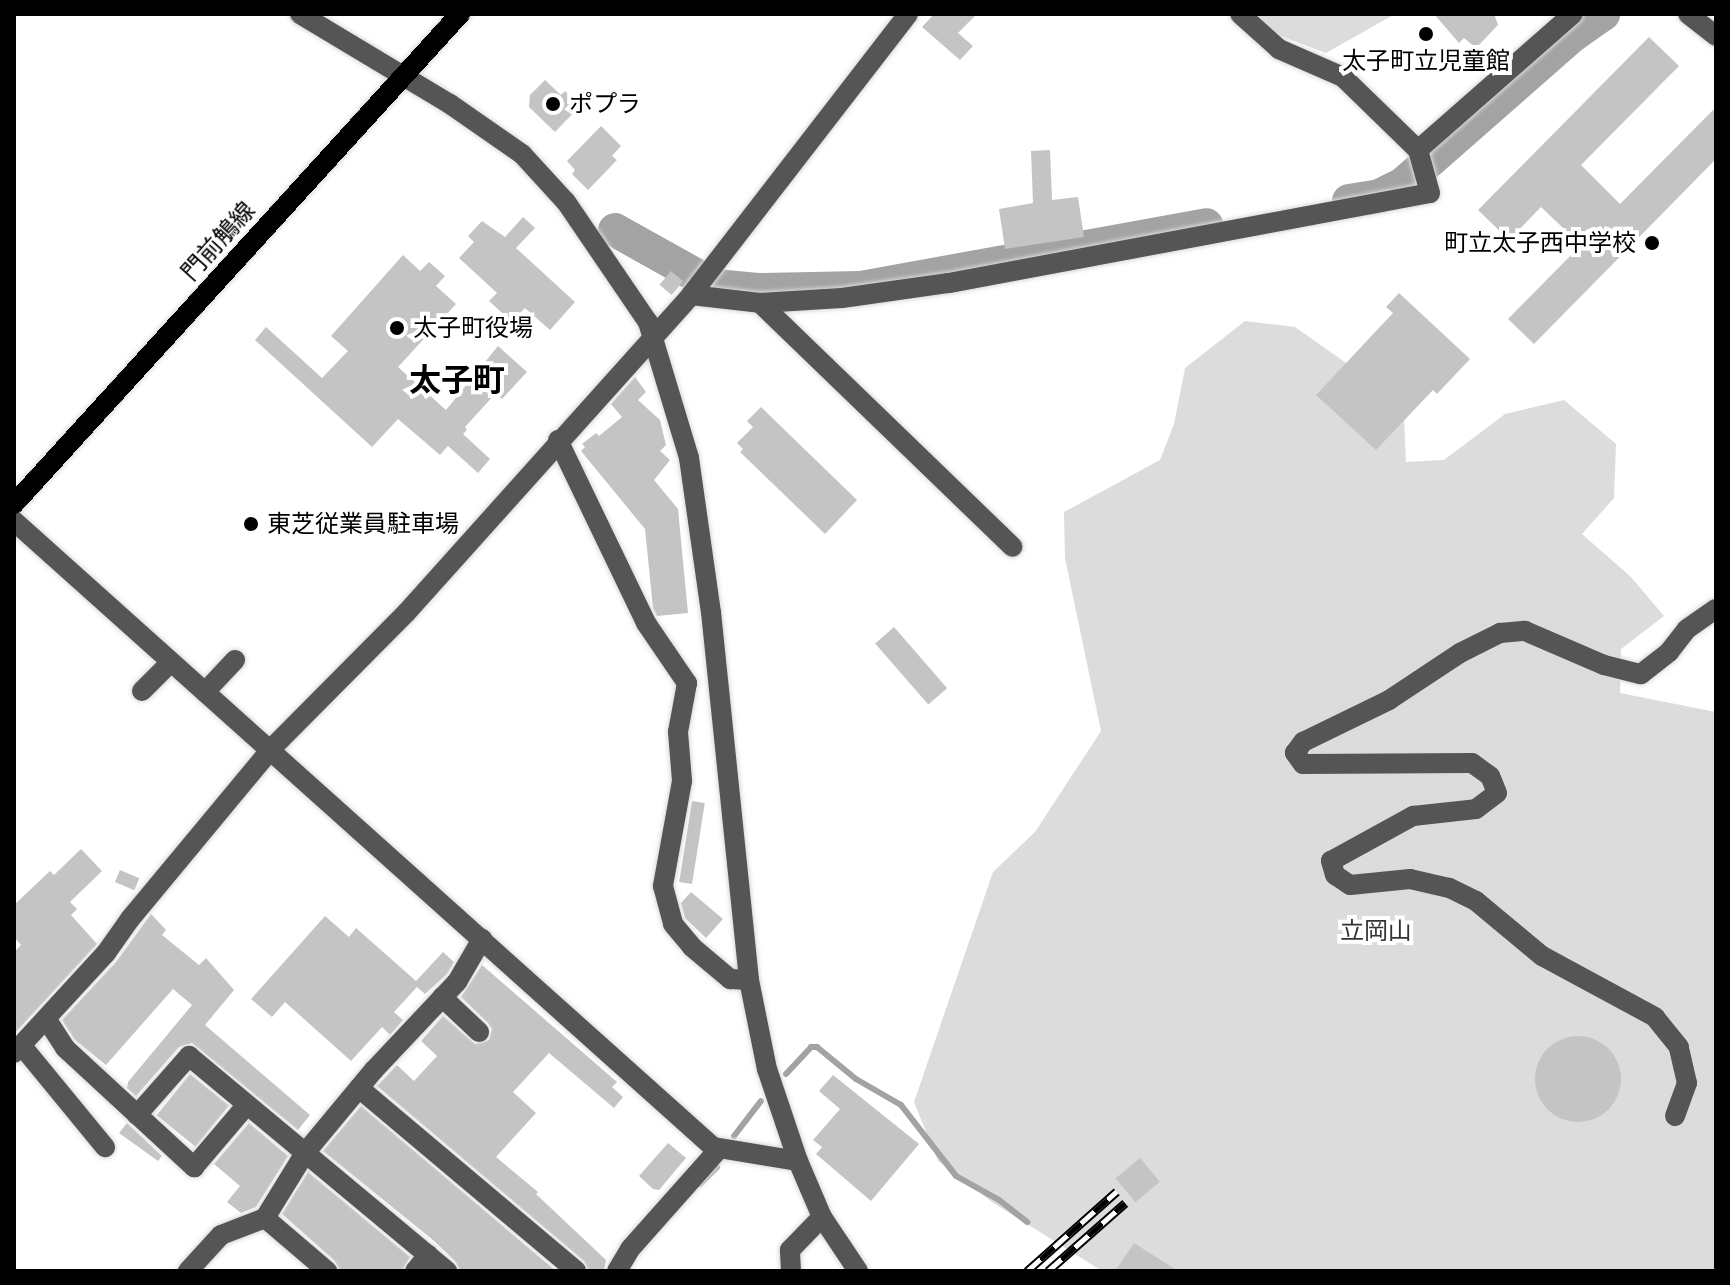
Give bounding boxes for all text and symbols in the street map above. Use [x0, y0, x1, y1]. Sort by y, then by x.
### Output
marker: 太子町立児童館 [1417, 25, 1435, 43]
place label: 太子町立児童館 [1342, 47, 1510, 75]
place label: ポプラ [569, 90, 641, 118]
marker: ポプラ [544, 95, 562, 113]
street label: 門前鵤線 [175, 196, 261, 286]
place label: 町立太子西中学校 [1444, 229, 1636, 257]
marker: 町立太子西中学校 [1643, 234, 1661, 252]
place label: 太子町役場 [413, 314, 533, 342]
marker: 太子町役場 [388, 319, 406, 337]
district label: 太子町 [409, 361, 505, 399]
place label: 東芝従業員駐車場 [267, 510, 459, 538]
marker: 東芝従業員駐車場 [242, 515, 260, 533]
park label: 立岡山 [1340, 917, 1412, 945]

